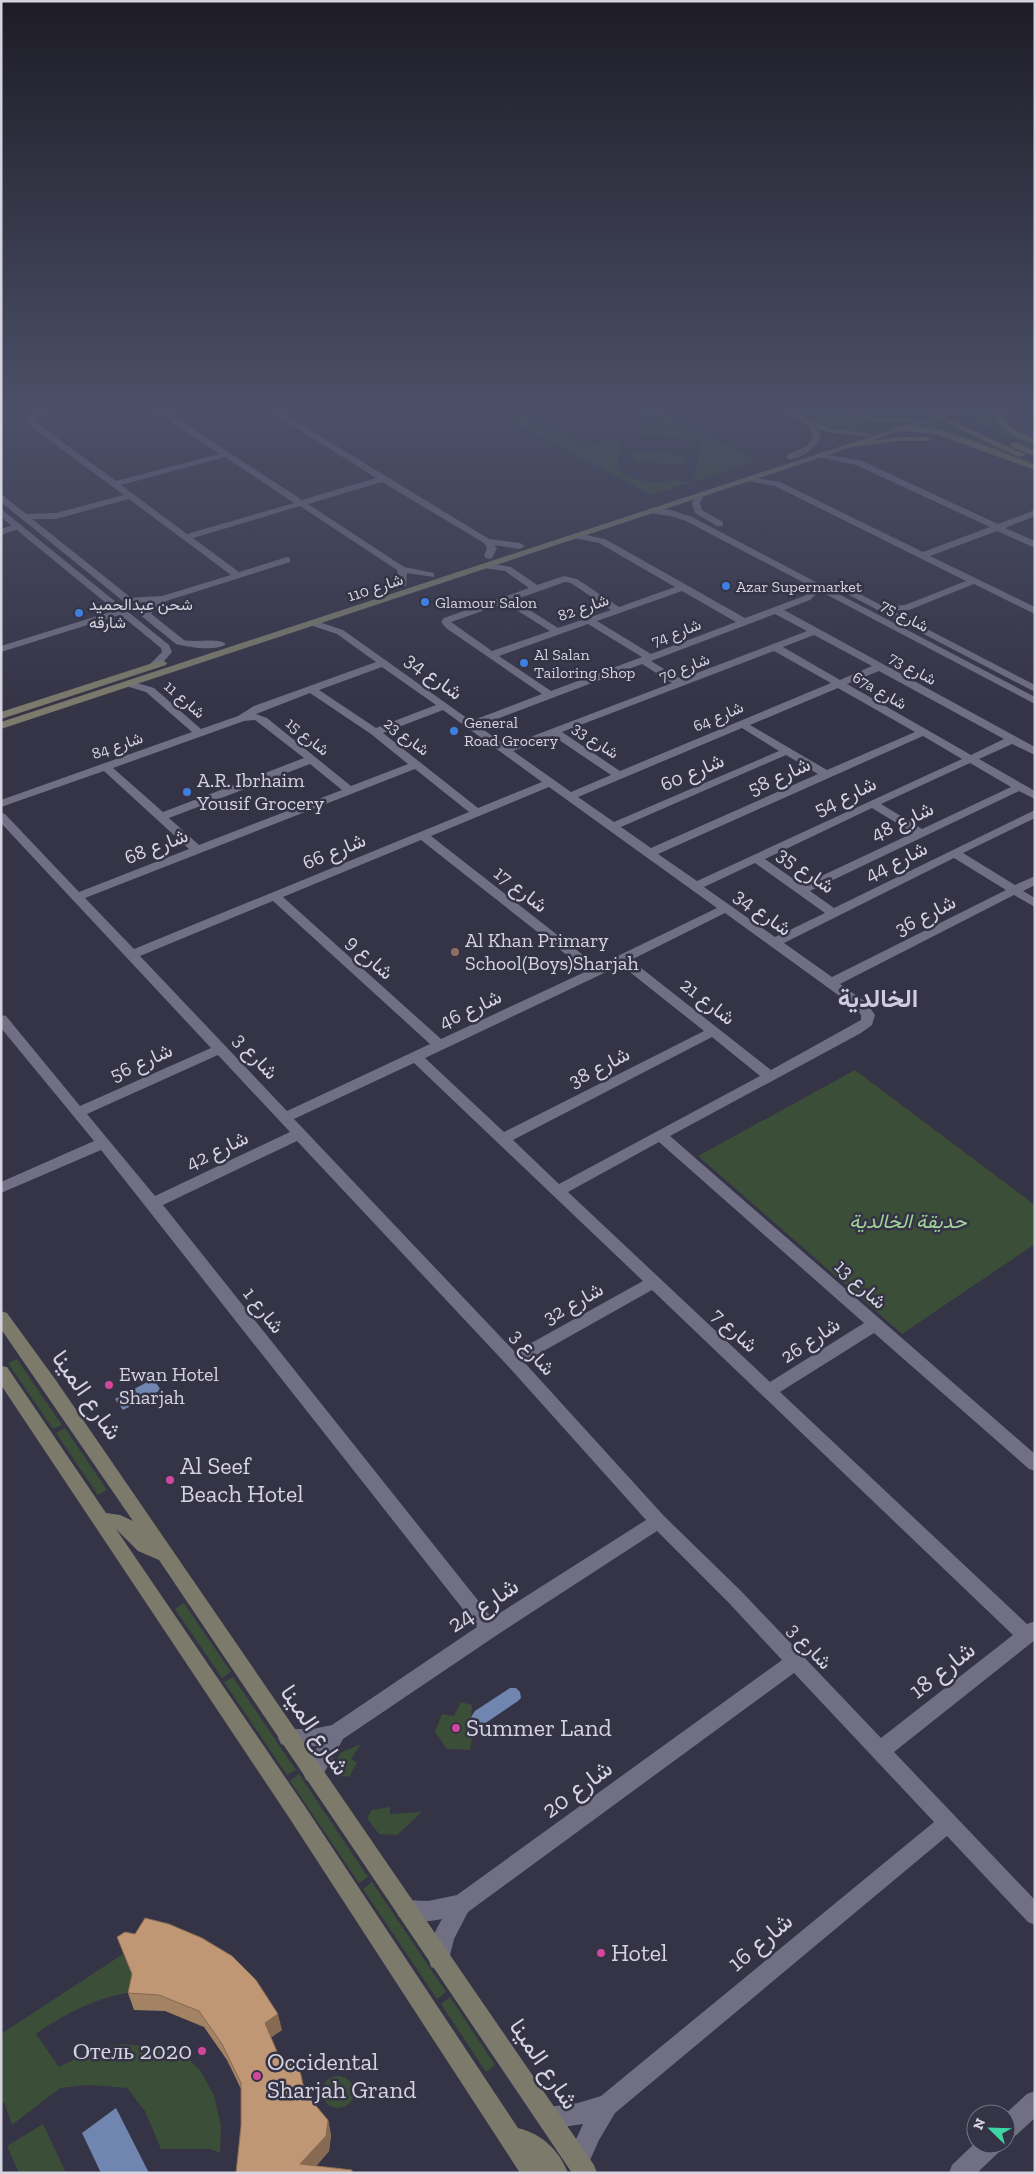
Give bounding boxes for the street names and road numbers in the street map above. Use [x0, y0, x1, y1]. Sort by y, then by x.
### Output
street label: شارع 110 [345, 570, 406, 607]
street label: شارع 82 [555, 590, 612, 627]
street label: شارع 75 [877, 595, 932, 638]
street label: شارع 74 [649, 614, 704, 652]
street label: شارع 34 [399, 647, 467, 707]
street label: شارع 73 [885, 648, 940, 691]
street label: شارع 70 [656, 649, 713, 688]
street label: 67a شارع [848, 667, 910, 715]
street label: شارع 11 [159, 676, 209, 724]
street label: شارع 64 [690, 697, 747, 737]
street label: شارع 15 [281, 713, 333, 761]
street label: شارع 23 [379, 713, 433, 761]
street label: شارع 33 [568, 718, 622, 764]
street label: شارع 84 [89, 728, 146, 765]
street label: شارع 60 [657, 748, 728, 798]
street label: شارع 58 [744, 752, 815, 802]
street label: شارع 54 [810, 771, 881, 823]
street label: شارع 48 [867, 796, 938, 848]
street label: شارع 68 [121, 823, 192, 871]
street label: شارع 66 [299, 828, 370, 876]
street label: شارع 44 [861, 836, 932, 888]
street label: شارع 35 [771, 842, 839, 900]
street label: شارع 17 [488, 861, 553, 919]
street label: شارع 34 [728, 883, 796, 943]
street label: شارع 36 [891, 890, 960, 942]
street label: شارع 9 [340, 930, 399, 986]
street label: شارع 21 [675, 972, 740, 1031]
street label: شارع 46 [435, 984, 506, 1036]
street label: شارع 3 [227, 1028, 283, 1085]
street label: شارع 56 [106, 1038, 177, 1088]
street label: شارع 38 [564, 1041, 634, 1094]
street label: شارع 42 [182, 1125, 253, 1177]
street label: شارع 13 [829, 1254, 892, 1315]
street label: شارع 32 [539, 1277, 608, 1331]
street label: شارع 1 [237, 1282, 290, 1339]
street label: شارع 7 [706, 1303, 763, 1359]
street label: شارع 26 [776, 1312, 845, 1370]
street label: شارع 3 [504, 1324, 560, 1381]
street label: شارع المينا [44, 1344, 129, 1446]
street label: شارع 24 [442, 1571, 525, 1640]
street label: شارع 3 [781, 1618, 837, 1675]
street label: شارع 18 [903, 1635, 982, 1706]
street label: شارع المينا [273, 1679, 356, 1782]
street label: شارع 20 [536, 1753, 619, 1825]
street label: شارع 16 [721, 1906, 799, 1979]
street label: شارع المينا [502, 2013, 585, 2116]

